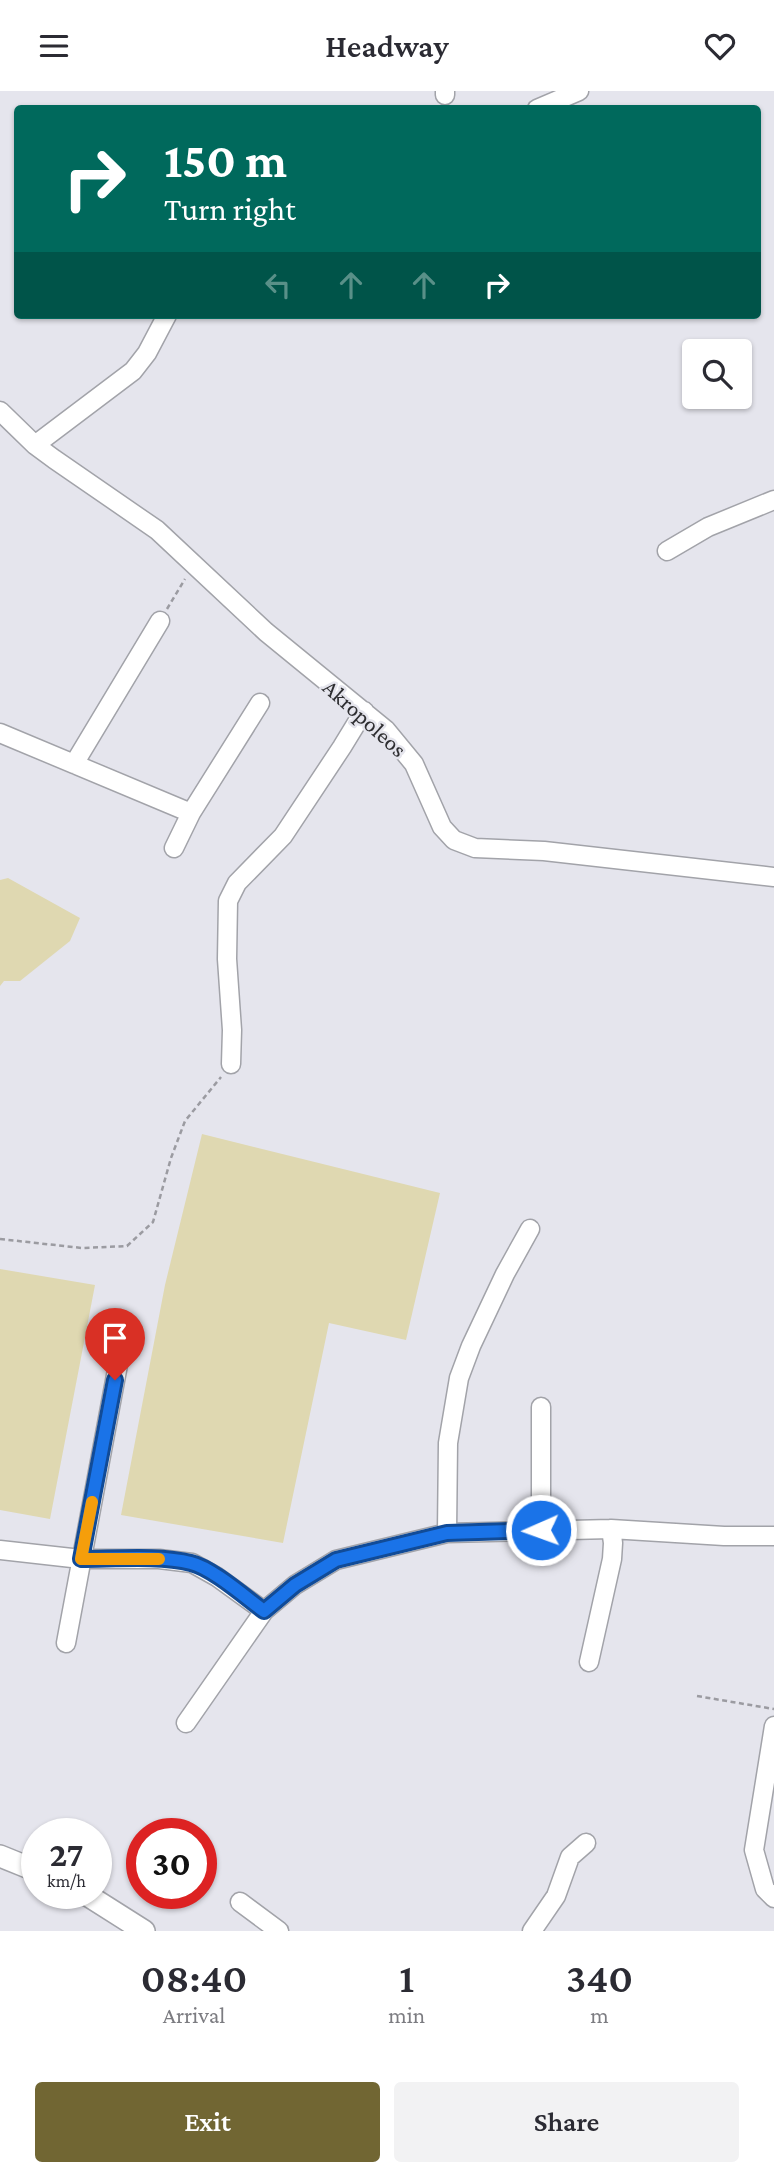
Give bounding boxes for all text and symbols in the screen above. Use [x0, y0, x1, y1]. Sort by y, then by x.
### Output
icon: menu [35, 27, 73, 65]
icon: heart [701, 27, 739, 65]
text: Headway [325, 28, 449, 64]
icon: right [49, 133, 140, 224]
text: 150 m [164, 133, 287, 188]
text: Turn right [164, 191, 296, 227]
icon: left [259, 266, 297, 304]
icon: ahead [332, 266, 370, 304]
icon: ahead [405, 266, 443, 304]
icon: right [478, 266, 516, 304]
map controls [682, 339, 752, 409]
button: search [682, 339, 752, 409]
street label: Akropoleos [318, 674, 412, 762]
pin [85, 1308, 145, 1380]
icon: arrive [96, 1319, 134, 1357]
position arrow [504, 1493, 578, 1567]
speed limit sign: 30 [126, 1818, 217, 1909]
text: 27 [50, 1835, 83, 1874]
text: km/h [47, 1871, 86, 1891]
text: 08:40 [141, 1954, 247, 2001]
text: 1 [399, 1954, 414, 2001]
text: 340 [566, 1954, 633, 2001]
text: Arrival [163, 2002, 225, 2028]
text: min [388, 2002, 425, 2028]
text: m [590, 2002, 609, 2028]
button: Exit [35, 2082, 380, 2162]
button: Share [394, 2082, 739, 2162]

